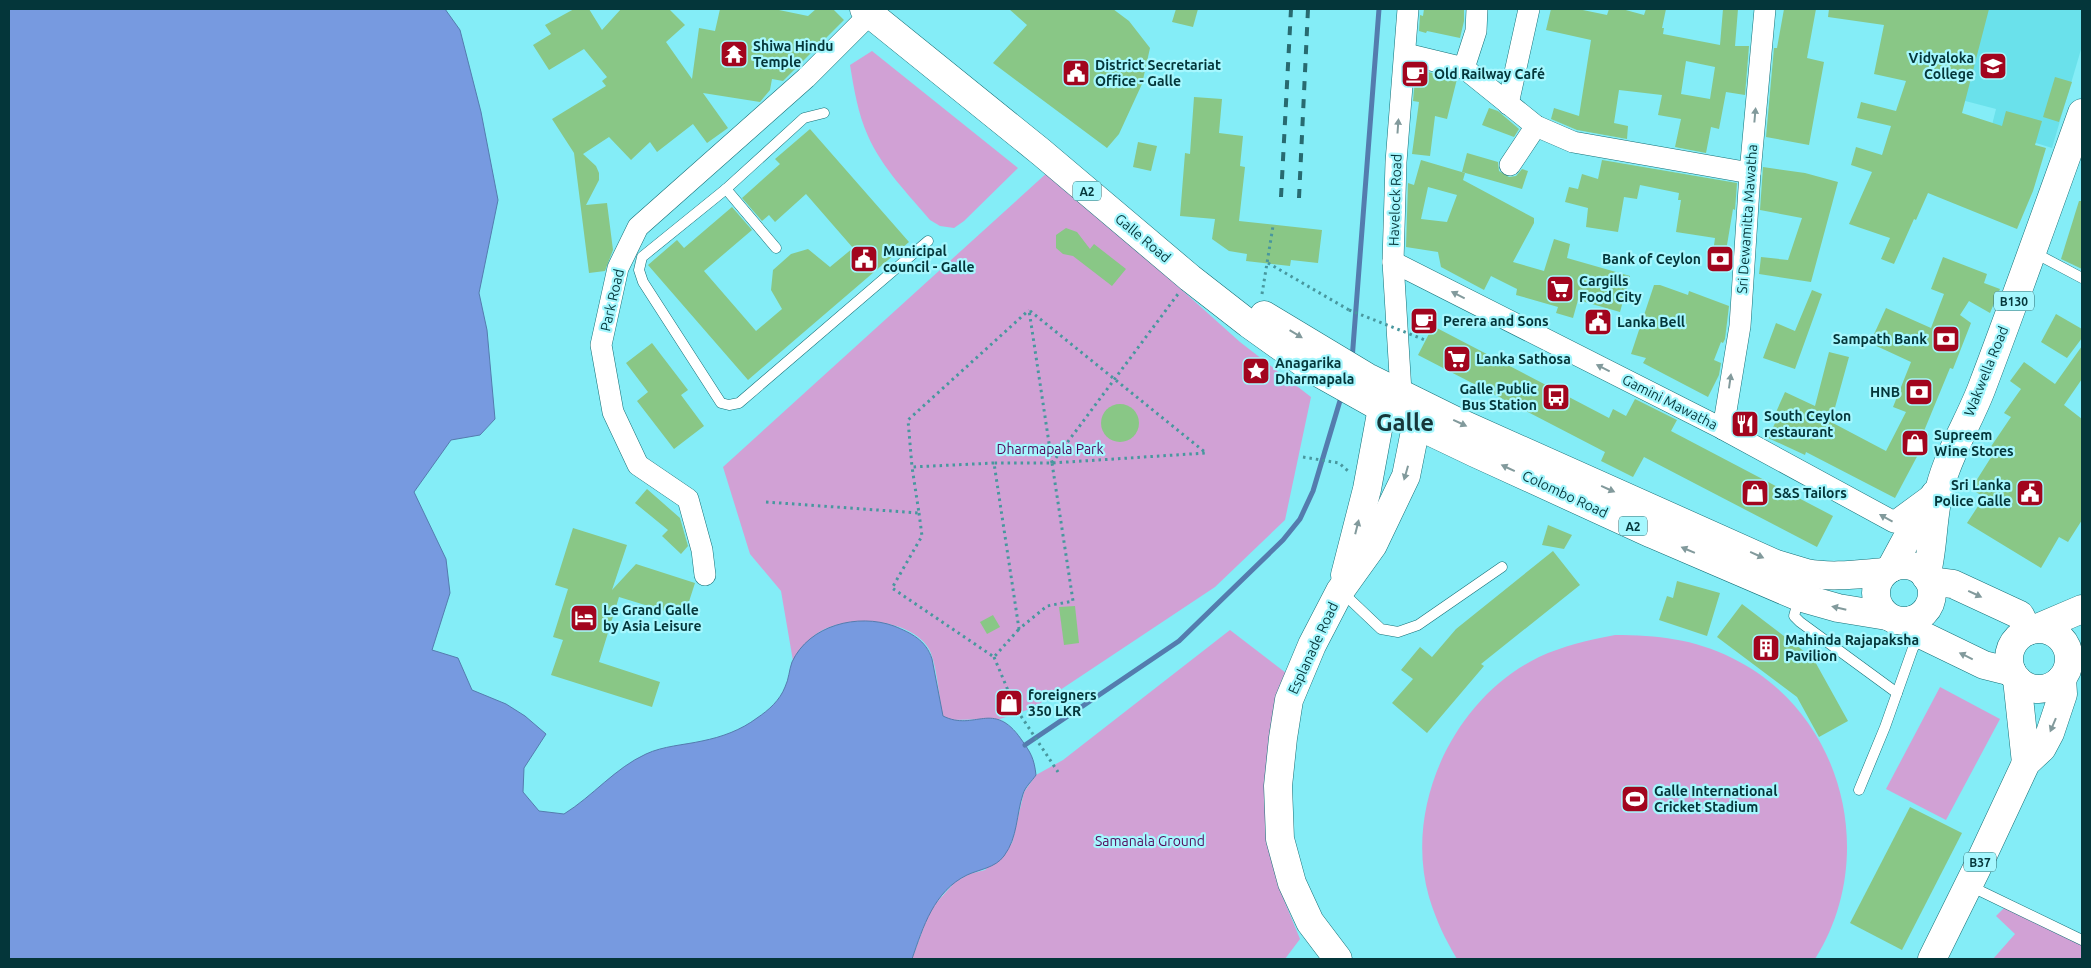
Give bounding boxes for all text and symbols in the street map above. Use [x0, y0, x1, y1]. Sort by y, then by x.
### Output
place label: Shiwa Hindu Temple [753, 38, 834, 70]
temple icon: Shiwa Hindu Temple [719, 39, 749, 69]
place label: Vidyaloka College [1909, 50, 1974, 82]
school or university icon: Vidyaloka College [1978, 51, 2008, 81]
place label: District Secretariat Office - Galle [1095, 57, 1221, 89]
public building icon: District Secretariat Office - Galle [1061, 58, 1091, 88]
cafe icon: Old Railway Café [1400, 59, 1430, 89]
place label: Old Railway Café [1434, 66, 1545, 82]
one-way arrow [1751, 107, 1759, 123]
one-way arrow [1395, 118, 1403, 134]
street label: Sri Dewamitta Mawatha [1734, 144, 1760, 294]
street label: Havelock Road [1385, 154, 1405, 246]
road number: A2 [1073, 182, 1101, 200]
street label: Galle Road [1112, 210, 1174, 266]
place label: Municipal council - Galle [883, 243, 974, 275]
public building icon: Municipal council - Galle [849, 244, 879, 274]
bank icon: Bank of Ceylon [1705, 244, 1735, 274]
place label: Bank of Ceylon [1602, 251, 1701, 267]
street label: Park Road [597, 267, 627, 333]
place label: Cargills Food City [1579, 273, 1642, 305]
supermarket icon: Cargills Food City [1545, 274, 1575, 304]
one-way arrow [1451, 291, 1465, 299]
road number: B130 [1994, 292, 2034, 310]
cafe icon: Perera and Sons [1409, 306, 1439, 336]
public building icon: Lanka Bell [1583, 307, 1613, 337]
place label: Perera and Sons [1443, 313, 1549, 329]
place label: Lanka Bell [1617, 314, 1685, 330]
bank icon: Sampath Bank [1931, 324, 1961, 354]
street label: Wakwella Road [1961, 324, 2011, 418]
one-way arrow [1289, 329, 1302, 338]
place label: Sampath Bank [1833, 331, 1927, 347]
supermarket icon: Lanka Sathosa [1442, 344, 1472, 374]
place label: Lanka Sathosa [1476, 351, 1571, 367]
place label: Anagarika Dharmapala [1275, 355, 1354, 387]
place icon: Anagarika Dharmapala [1241, 356, 1271, 386]
one-way arrow [1596, 364, 1610, 372]
street label: Gamini Mawatha [1620, 371, 1720, 433]
one-way arrow [1727, 373, 1735, 389]
bank icon: HNB [1904, 377, 1934, 407]
place label: Galle Public Bus Station [1459, 381, 1537, 413]
bus stop icon: Galle Public Bus Station [1541, 382, 1571, 412]
place label: HNB [1870, 384, 1900, 400]
place label: South Ceylon restaurant [1764, 408, 1851, 440]
district label: Galle [1376, 409, 1434, 436]
restaurant icon: South Ceylon restaurant [1730, 409, 1760, 439]
one-way arrow [1453, 419, 1467, 427]
place label: Supreem Wine Stores [1934, 427, 2014, 459]
shop icon: Supreem Wine Stores [1900, 428, 1930, 458]
park label: Dharmapala Park [997, 441, 1103, 457]
one-way arrow [1501, 464, 1515, 472]
one-way arrow [1402, 466, 1410, 481]
street label: Colombo Road [1520, 467, 1610, 521]
place label: Sri Lanka Police Galle [1934, 477, 2011, 509]
shop icon: S&S Tailors [1740, 478, 1770, 508]
public building icon: Sri Lanka Police Galle [2015, 478, 2045, 508]
place label: S&S Tailors [1774, 485, 1847, 501]
one-way arrow [1601, 486, 1615, 494]
one-way arrow [1879, 514, 1893, 522]
road number: A2 [1619, 516, 1647, 536]
one-way arrow [1353, 519, 1361, 534]
one-way arrow [1681, 545, 1695, 553]
one-way arrow [1750, 552, 1764, 560]
one-way arrow [1968, 591, 1982, 599]
street label: Esplanade Road [1285, 599, 1341, 697]
place label: Le Grand Galle by Asia Leisure [603, 602, 702, 634]
hotel icon: Le Grand Galle by Asia Leisure [569, 603, 599, 633]
one-way arrow [1832, 604, 1847, 612]
place label: Mahinda Rajapaksha Pavilion [1785, 632, 1919, 664]
building icon: Mahinda Rajapaksha Pavilion [1751, 633, 1781, 663]
one-way arrow [1959, 652, 1973, 660]
place label: foreigners 350 LKR [1028, 687, 1097, 719]
shop icon: foreigners 350 LKR [994, 688, 1024, 718]
one-way arrow [2049, 718, 2057, 732]
place label: Galle International Cricket Stadium [1654, 783, 1777, 815]
sports icon: Galle International Cricket Stadium [1620, 784, 1650, 814]
park label: Samanala Ground [1095, 833, 1205, 849]
road number: B37 [1964, 852, 1996, 872]

